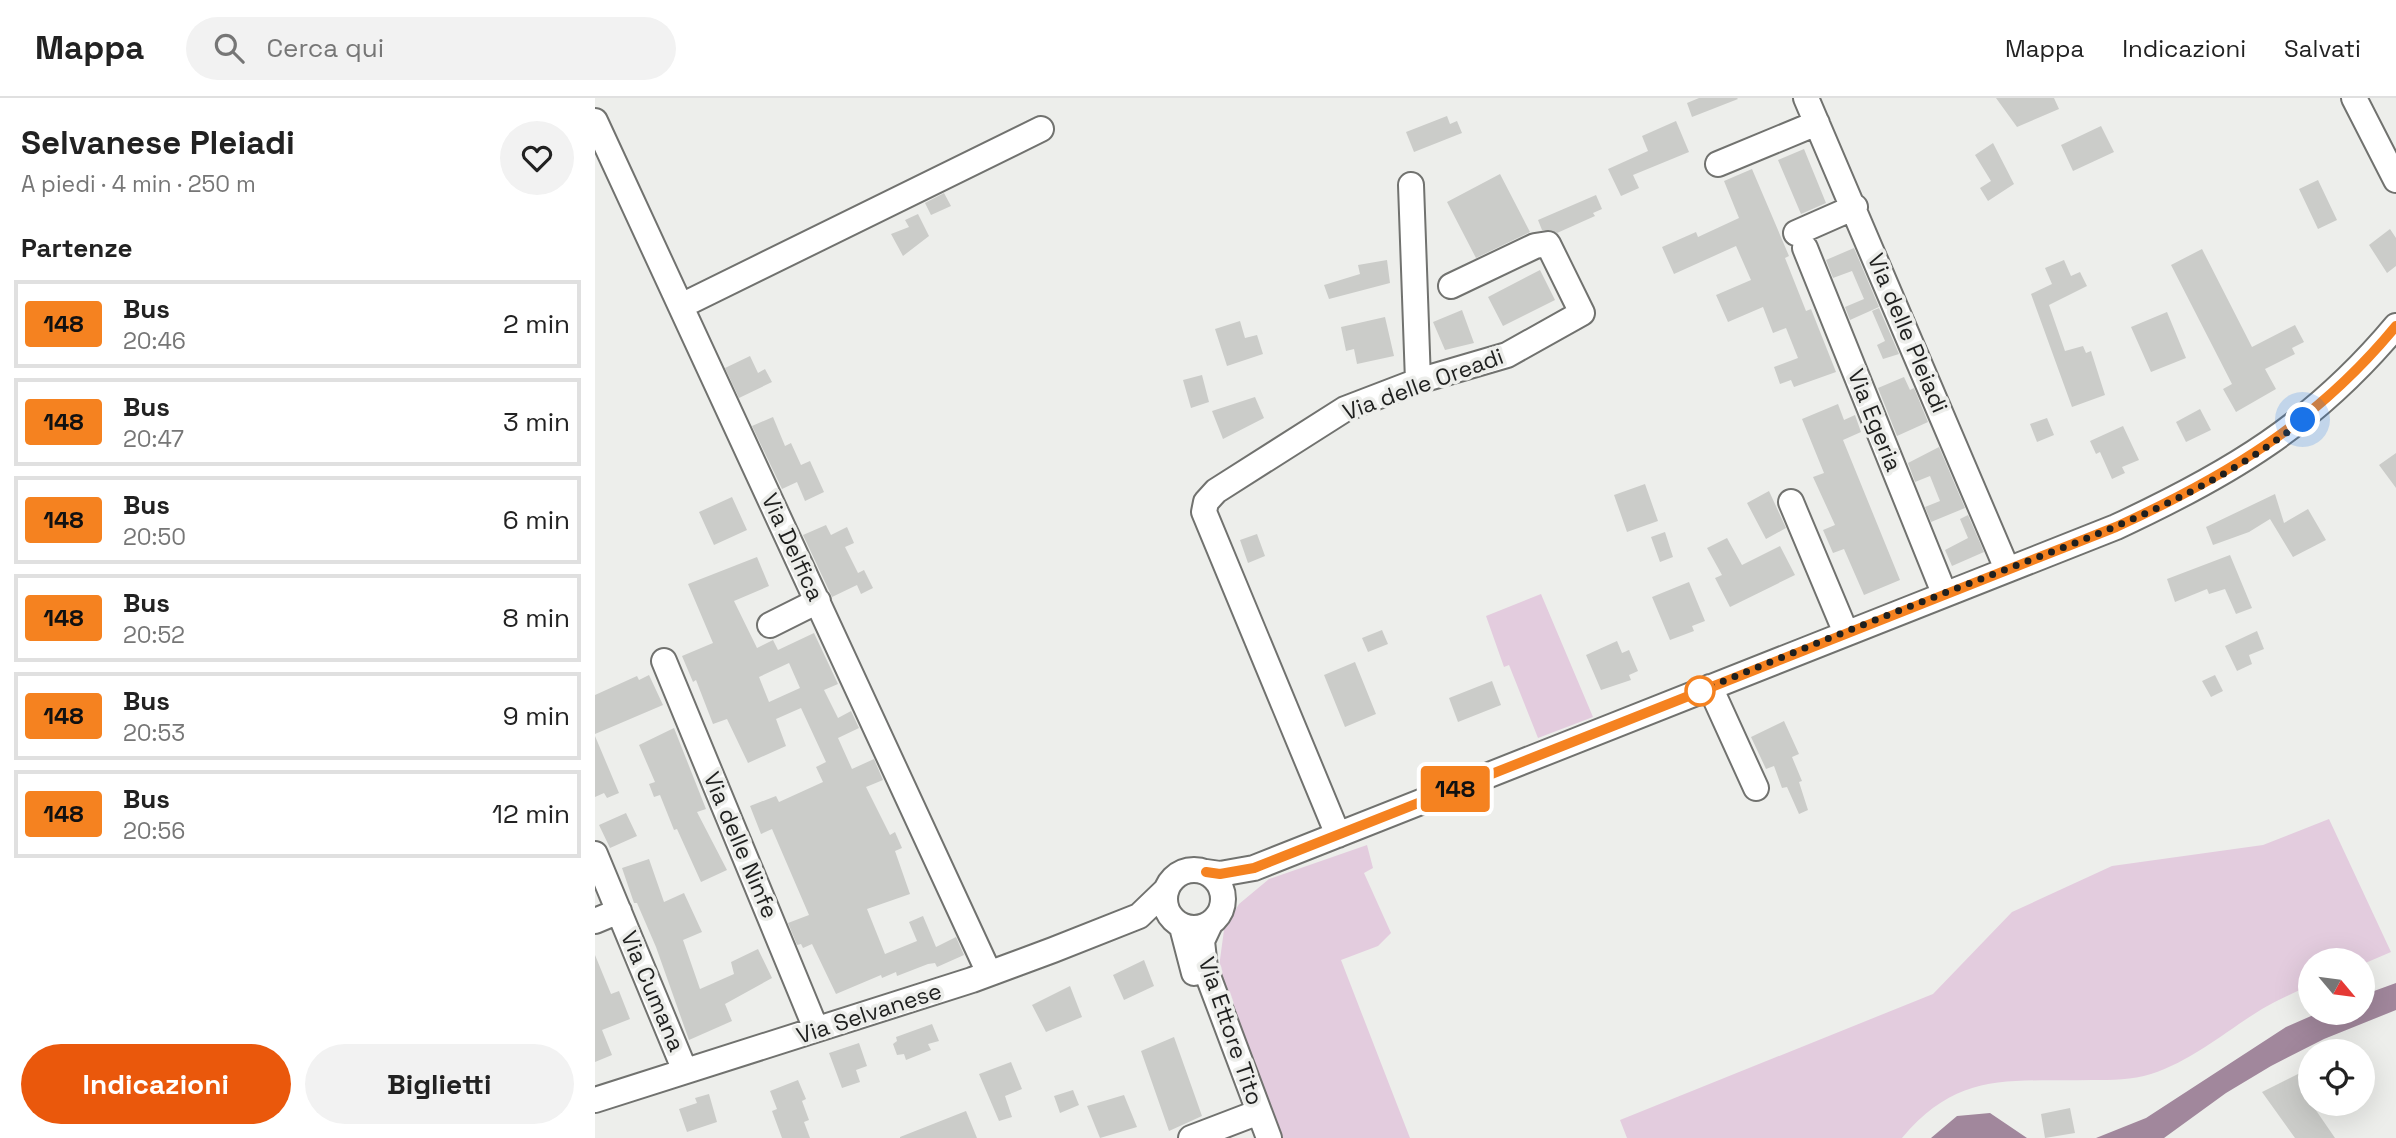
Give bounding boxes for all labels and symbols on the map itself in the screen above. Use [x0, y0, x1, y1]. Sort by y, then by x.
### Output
street label: Via delle Pleiadi [1861, 249, 1955, 417]
street label: Via delle Oreadi [1339, 341, 1507, 427]
street label: Via Egeria [1841, 364, 1909, 476]
your location [2285, 402, 2320, 437]
street label: Via Delfica [755, 488, 831, 606]
unlabelled marker [1685, 676, 1715, 706]
line badge: 148 [1415, 766, 1495, 812]
street label: Via delle Ninfe [697, 767, 785, 923]
street label: Via Cumana [614, 926, 692, 1056]
north arrow [2298, 948, 2375, 1026]
street label: Via Ettore Tito [1192, 953, 1270, 1109]
street label: Via Selvanese [793, 975, 945, 1051]

